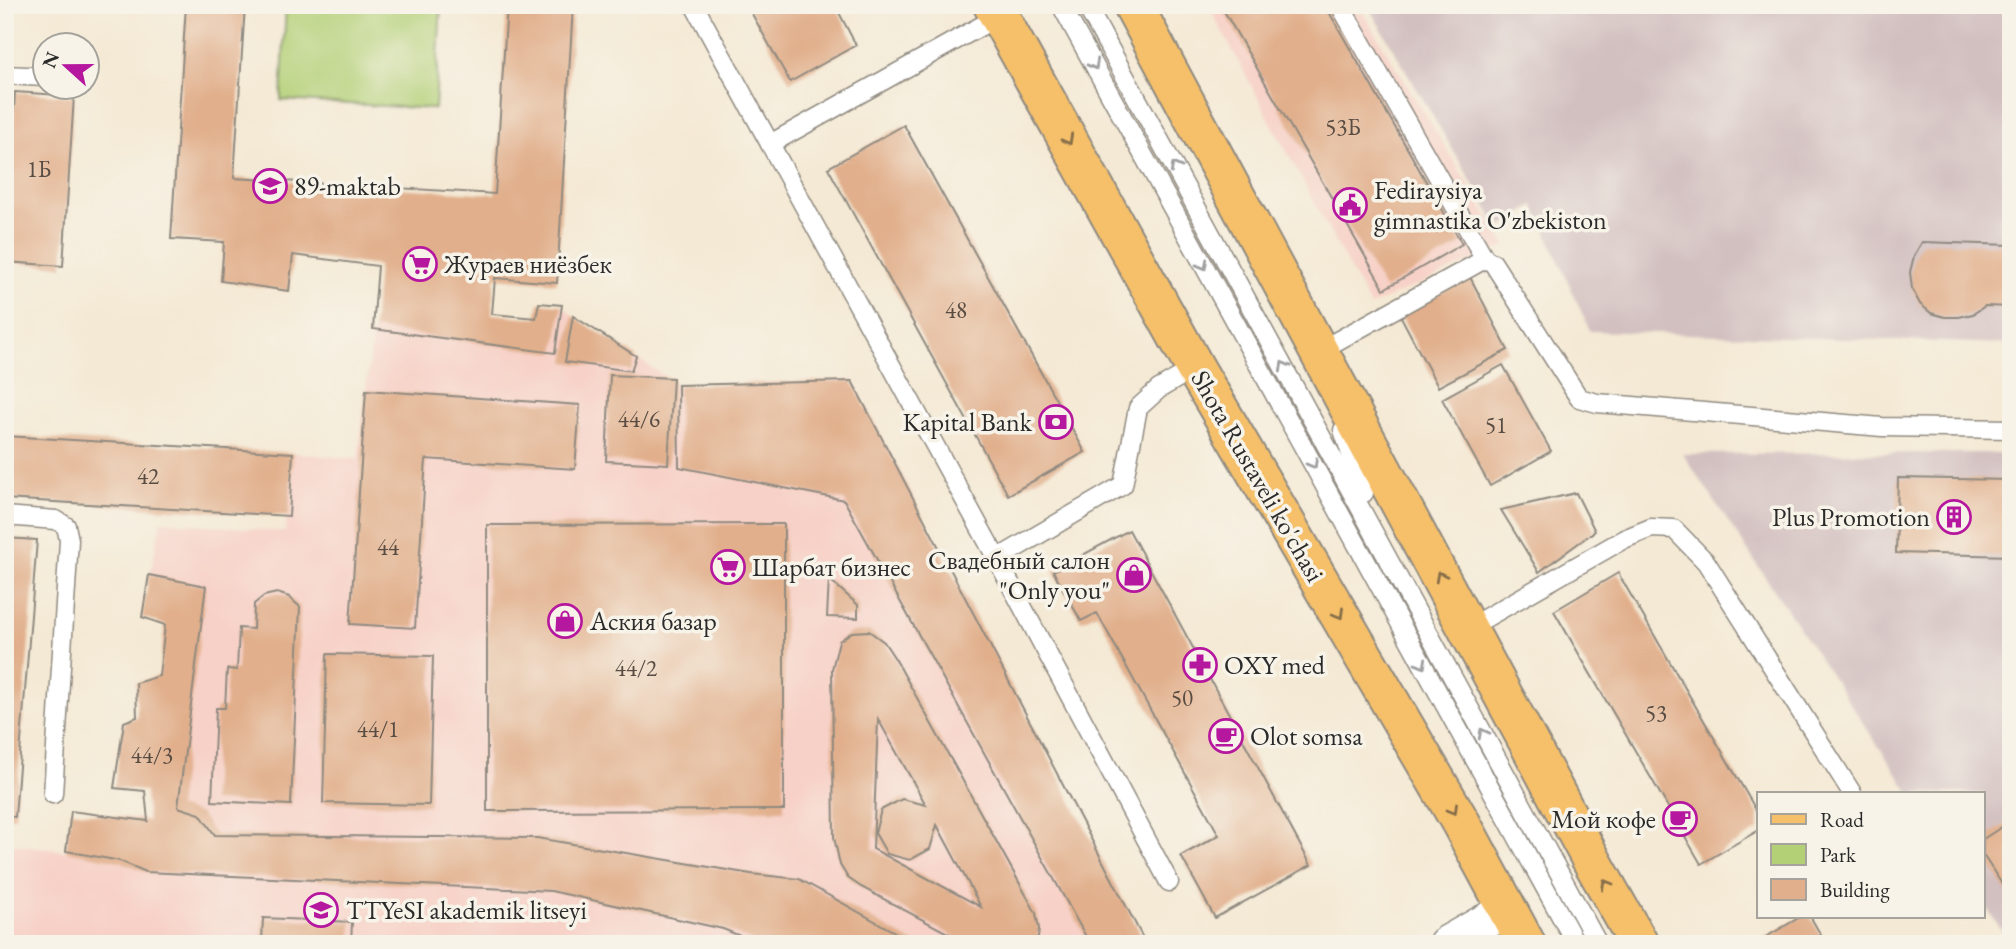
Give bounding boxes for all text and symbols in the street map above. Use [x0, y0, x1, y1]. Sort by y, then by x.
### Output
north arrow [32, 32, 102, 102]
text: N [36, 48, 65, 72]
one-way arrow [1086, 58, 1099, 70]
house number: 53Б [1325, 112, 1361, 142]
one-way arrow [1060, 132, 1073, 145]
house number: 1Б [27, 154, 51, 184]
one-way arrow [1170, 161, 1183, 174]
school or university icon: 89-maktab [251, 167, 289, 205]
place label: 89-maktab [294, 169, 401, 203]
place label: Fediraysiya gimnastika O'zbekiston [1374, 173, 1607, 237]
public building icon: Fediraysiya gimnastika O'zbekiston [1331, 186, 1369, 224]
supermarket icon: Жураев ниёзбек [401, 245, 439, 283]
place label: Жураев ниёзбек [443, 247, 612, 281]
one-way arrow [1195, 257, 1208, 270]
house number: 48 [945, 295, 967, 325]
one-way arrow [1279, 361, 1293, 373]
street label: Shota Rustaveli ko'chasi [1184, 364, 1332, 588]
bank icon: Kapital Bank [1037, 403, 1075, 441]
house number: 44/6 [618, 404, 660, 434]
place label: Kapital Bank [903, 405, 1033, 439]
house number: 51 [1485, 410, 1507, 440]
one-way arrow [1305, 457, 1318, 469]
house number: 42 [137, 461, 159, 491]
building icon: Plus Promotion [1935, 498, 1973, 536]
place label: Plus Promotion [1772, 500, 1930, 534]
house number: 44 [377, 532, 400, 562]
place label: Свадебный салон "Only you" [928, 543, 1110, 607]
supermarket icon: Шарбат бизнес [709, 548, 747, 586]
place label: Шарбат бизнес [752, 550, 911, 584]
shop icon: Свадебный салон "Only you" [1115, 556, 1153, 594]
one-way arrow [1434, 571, 1448, 584]
shop icon: Аския базар [546, 602, 584, 640]
place label: Аския базар [589, 604, 717, 638]
one-way arrow [1330, 606, 1343, 619]
pharmacy icon: OXY med [1181, 646, 1219, 684]
place label: OXY med [1224, 648, 1326, 682]
house number: 44/2 [615, 653, 657, 683]
one-way arrow [1414, 656, 1427, 669]
house number: 50 [1171, 683, 1193, 713]
house number: 53 [1645, 698, 1667, 728]
house number: 44/1 [357, 714, 399, 744]
cafe icon: Olot somsa [1207, 717, 1245, 755]
place label: Olot somsa [1250, 719, 1363, 753]
one-way arrow [1478, 728, 1491, 741]
house number: 44/3 [131, 740, 173, 770]
legend [1757, 792, 1984, 918]
cafe icon: Мой кофе [1661, 800, 1699, 838]
place label: Мой кофе [1551, 802, 1656, 836]
one-way arrow [1445, 803, 1458, 816]
text: Road [1820, 806, 1864, 833]
text: Park [1820, 841, 1857, 868]
text: Building [1820, 876, 1890, 903]
one-way arrow [1601, 879, 1614, 892]
school or university icon: TTYeSI akademik litseyi [302, 891, 340, 929]
place label: TTYeSI akademik litseyi [346, 893, 587, 927]

